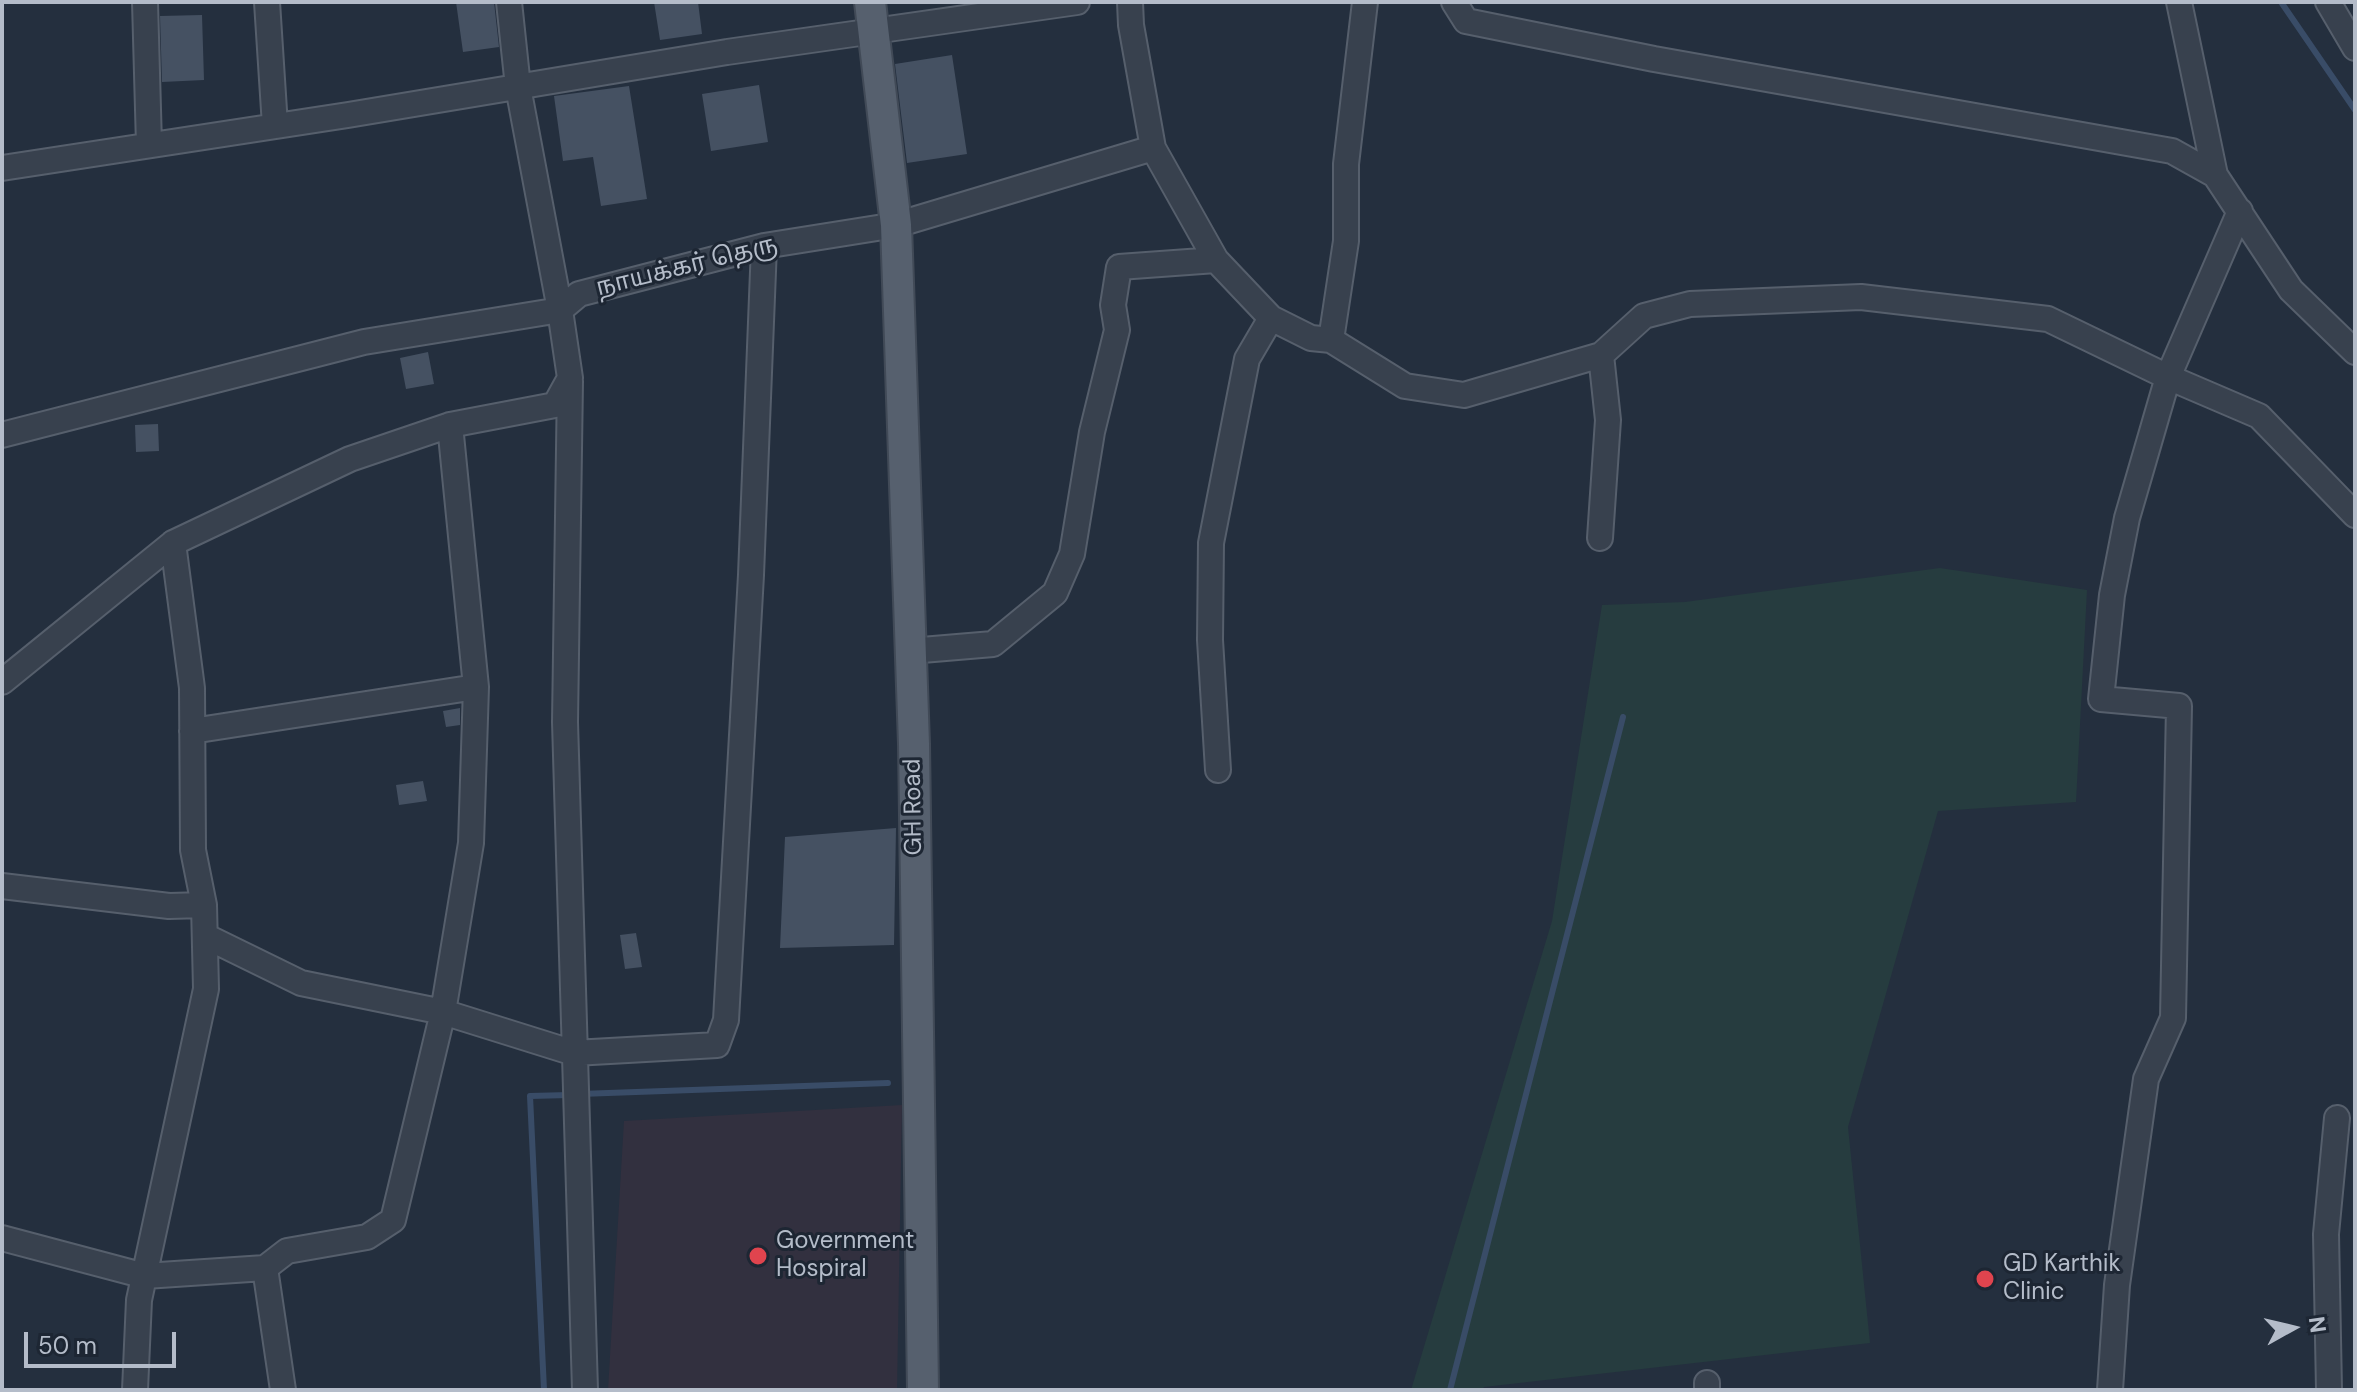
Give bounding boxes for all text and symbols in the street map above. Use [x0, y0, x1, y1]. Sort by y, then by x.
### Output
street label: நாயக்கர் தெரு [594, 231, 780, 303]
street label: GH Road [899, 758, 929, 856]
place label: Government Hospiral [776, 1228, 914, 1284]
marker: Government Hospiral [747, 1245, 769, 1267]
place label: GD Karthik Clinic [2003, 1251, 2121, 1307]
marker: GD Karthik Clinic [1974, 1268, 1996, 1290]
north arrow [2253, 1288, 2333, 1368]
text: N [2302, 1315, 2333, 1335]
scale bar [28, 1316, 180, 1366]
text: 50 m [38, 1330, 97, 1361]

